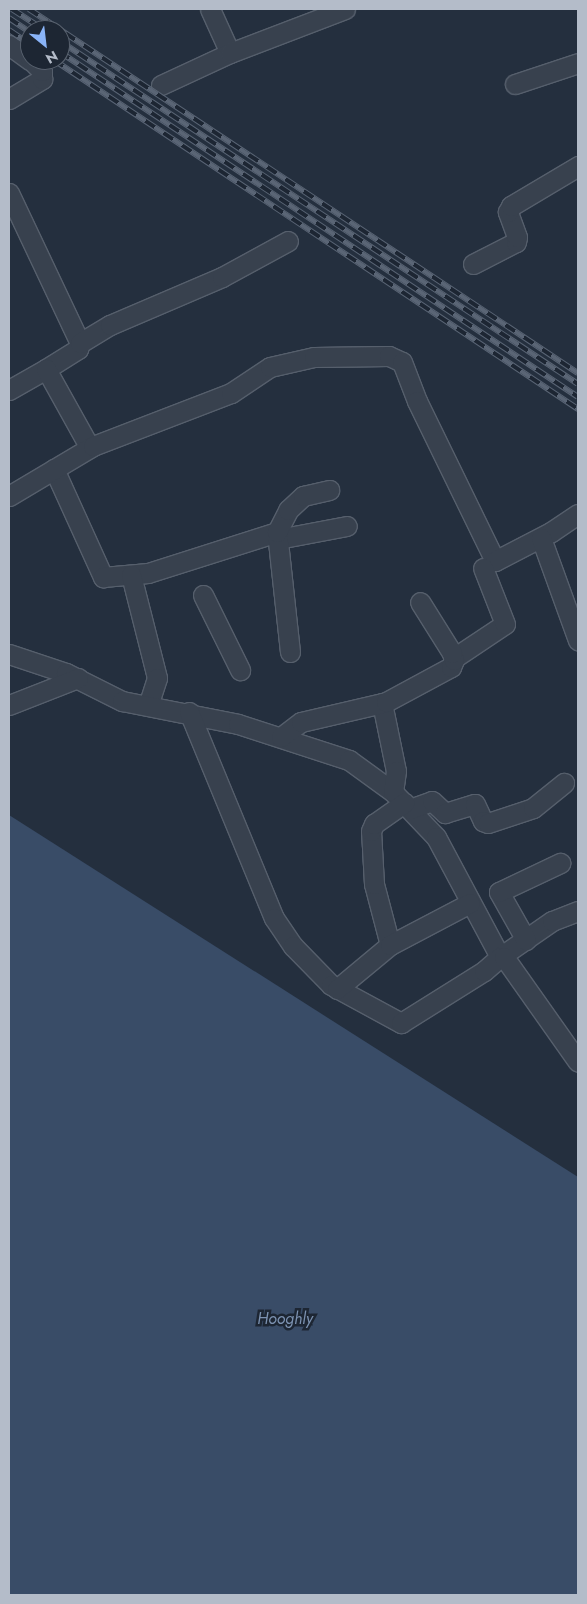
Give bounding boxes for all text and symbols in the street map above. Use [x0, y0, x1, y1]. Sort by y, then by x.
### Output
north arrow [20, 20, 70, 70]
text: N [42, 46, 62, 69]
water label: Hooghly [257, 1309, 313, 1329]

